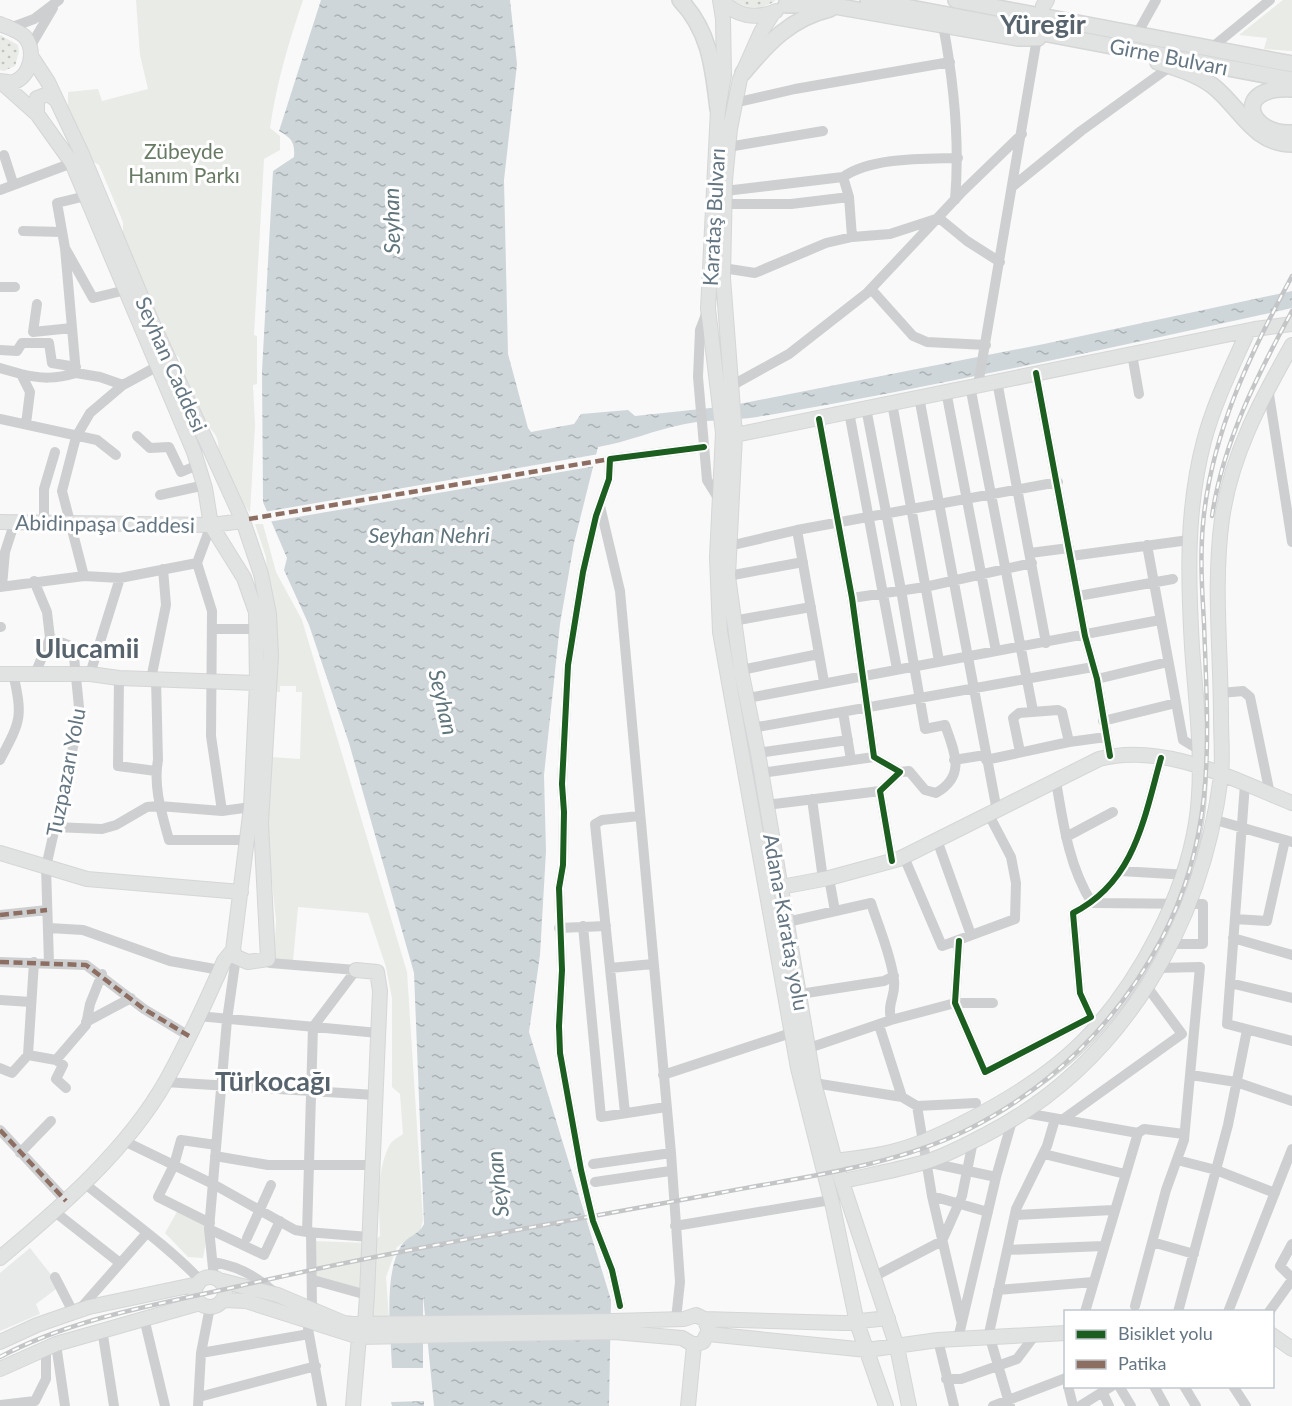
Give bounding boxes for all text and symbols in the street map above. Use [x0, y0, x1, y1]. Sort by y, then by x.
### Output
district label: Yüreğir [999, 7, 1086, 40]
street label: Girne Bulvarı [1108, 32, 1230, 80]
park label: Zübeyde Hanım Parkı [128, 138, 240, 187]
street label: Karataş Bulvarı [697, 147, 729, 287]
water label: Seyhan [377, 188, 405, 254]
street label: Seyhan Caddesi [131, 292, 213, 436]
street label: Abidinpaşa Caddesi [15, 509, 195, 537]
water label: Seyhan Nehri [368, 521, 490, 548]
district label: Ulucamii [35, 631, 139, 664]
water label: Seyhan [423, 667, 465, 737]
street label: Tuzpazarı Yolu [40, 706, 90, 838]
street label: Adana-Karataş yolu [759, 832, 815, 1012]
district label: Türkocağı [215, 1064, 331, 1097]
water label: Seyhan [480, 1150, 514, 1218]
legend [1064, 1310, 1274, 1388]
text: Bisiklet yolu [1118, 1322, 1213, 1344]
text: Patika [1118, 1352, 1167, 1374]

